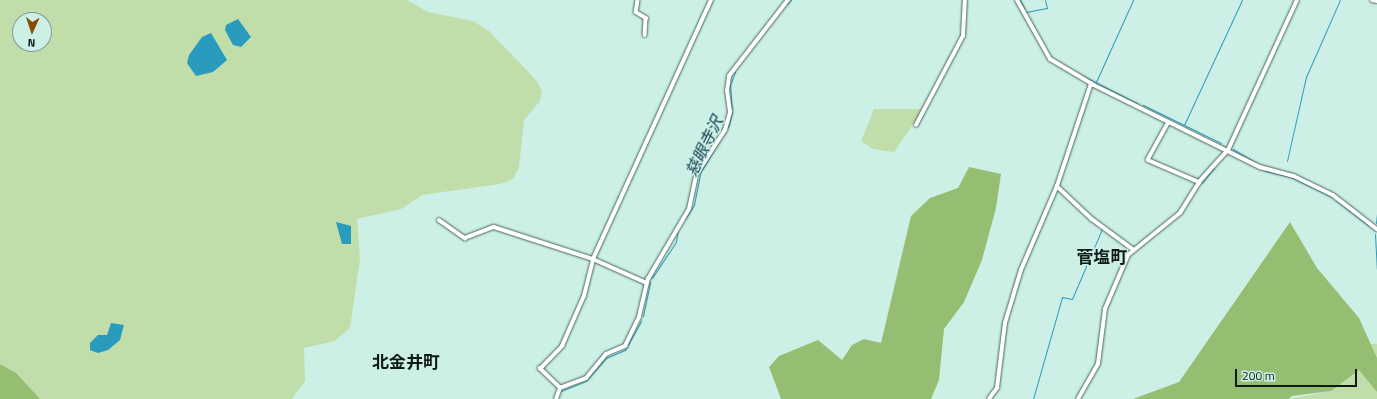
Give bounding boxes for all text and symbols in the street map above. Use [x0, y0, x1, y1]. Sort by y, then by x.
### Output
north arrow [12, 12, 52, 52]
text: N [27, 35, 36, 51]
water label: 慈眼寺沢 [681, 113, 727, 179]
district label: 菅塩町 [1077, 248, 1127, 268]
district label: 北金井町 [372, 353, 440, 373]
scale bar [1237, 361, 1359, 387]
text: 200 m [1242, 366, 1275, 385]

